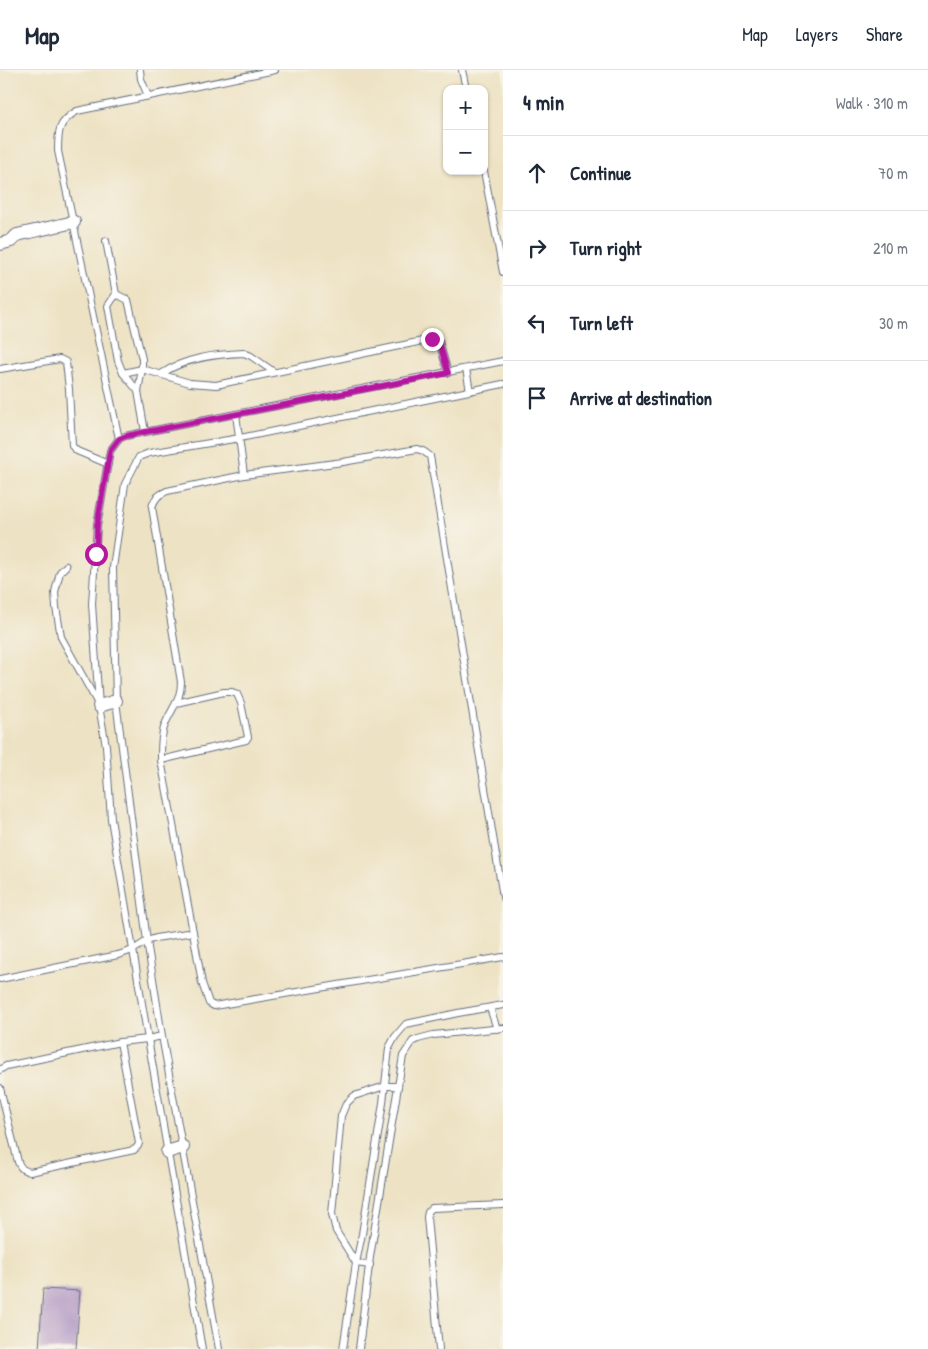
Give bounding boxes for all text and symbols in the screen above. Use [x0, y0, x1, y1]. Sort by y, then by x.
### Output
text: Map [25, 19, 59, 51]
text: Map [742, 22, 768, 47]
text: Layers [796, 22, 838, 47]
text: Share [866, 22, 903, 47]
map controls [443, 85, 488, 175]
button: + [443, 85, 488, 130]
text: 4 min [523, 88, 564, 117]
text: Walk · 310 m [836, 92, 908, 114]
button: − [443, 130, 488, 175]
icon: ahead [523, 159, 551, 187]
text: Continue [570, 160, 631, 186]
text: 70 m [878, 162, 908, 184]
icon: right [523, 234, 551, 262]
text: Turn right [570, 235, 641, 261]
text: 210 m [873, 237, 908, 259]
icon: left [523, 309, 551, 337]
text: Turn left [570, 310, 633, 336]
text: 30 m [879, 312, 908, 334]
route end [421, 328, 444, 351]
icon: arrive [523, 384, 551, 412]
text: Arrive at destination [570, 385, 712, 411]
route start [85, 543, 108, 566]

